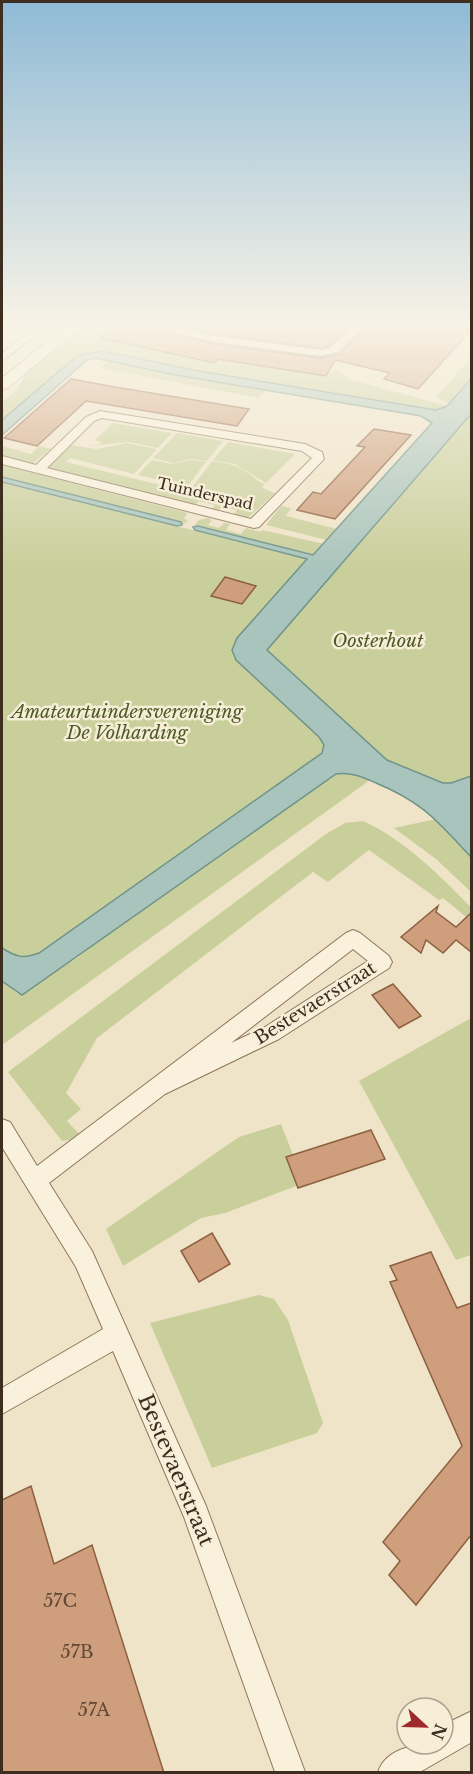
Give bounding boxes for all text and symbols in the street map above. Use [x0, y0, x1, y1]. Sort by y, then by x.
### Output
street label: Tuinderspad [155, 473, 255, 514]
park label: Oosterhout [333, 630, 424, 652]
park label: Amateurtuindersvereniging De Volharding [9, 701, 244, 744]
street label: Bestevaerstraat [250, 957, 380, 1049]
street label: Bestevaerstraat [132, 1390, 220, 1550]
house number: 57C [43, 1590, 77, 1612]
house number: 57B [60, 1641, 94, 1663]
north arrow [395, 1696, 455, 1756]
house number: 57A [78, 1699, 111, 1721]
text: N [427, 1721, 451, 1742]

